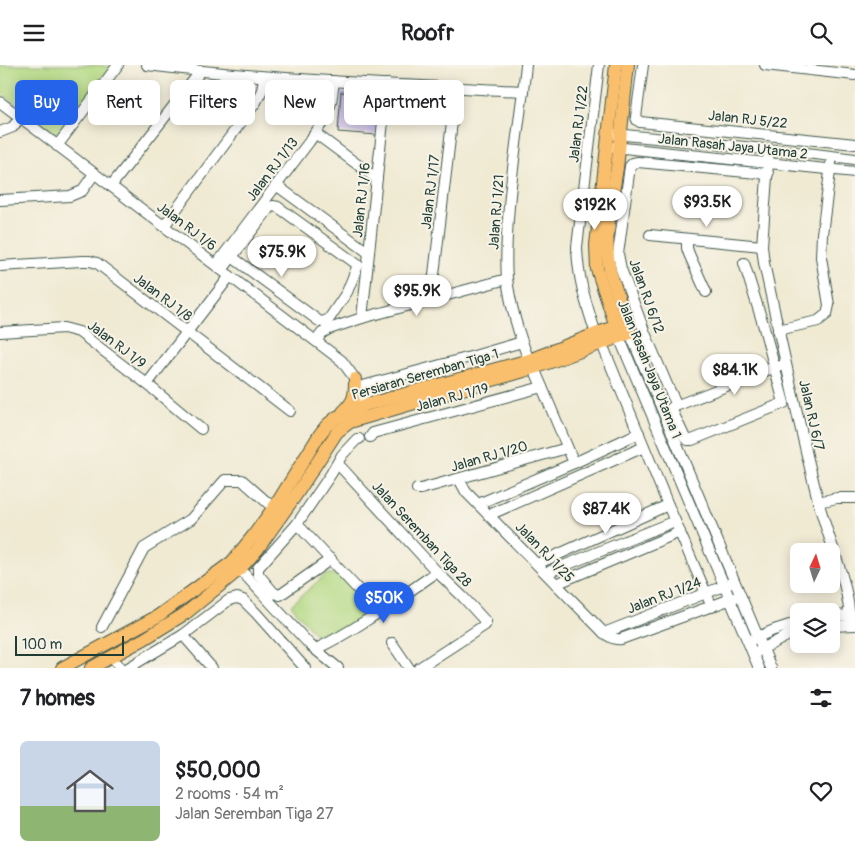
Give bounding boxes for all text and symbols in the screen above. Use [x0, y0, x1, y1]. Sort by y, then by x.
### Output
icon: menu [20, 19, 48, 47]
text: Roofr [401, 19, 454, 47]
icon: search [807, 19, 835, 47]
chip: Buy [15, 80, 78, 125]
chip: Rent [88, 80, 160, 125]
chip: Filters [170, 80, 255, 125]
chip: New [265, 80, 334, 125]
chip: Apartment [344, 80, 464, 125]
street label: Jalan RJ 1/22 [565, 84, 592, 164]
street label: Jalan RJ 5/22 [707, 107, 789, 132]
street label: Jalan Rasah Jaya Utama 2 [657, 130, 809, 163]
street label: Jalan RJ 1/13 [243, 134, 302, 204]
street label: Jalan RJ 1/17 [417, 153, 444, 230]
street label: Jalan RJ 1/16 [349, 162, 374, 239]
street label: Jalan RJ 1/21 [485, 174, 508, 250]
pin: $93.5K [666, 185, 748, 228]
pin: $192K [560, 189, 630, 231]
text: $93.5K [683, 192, 731, 212]
text: $192K [574, 195, 616, 215]
street label: Jalan RJ 1/6 [154, 199, 220, 254]
pin: $75.9K [241, 235, 323, 278]
text: $75.9K [258, 242, 306, 262]
street label: Jalan RJ 6/12 [625, 257, 668, 336]
street label: Jalan RJ 1/8 [130, 270, 195, 325]
pin: $95.9K [376, 275, 458, 317]
text: $95.9K [394, 281, 440, 301]
street label: Jalan Rasah Jaya Utama 1 [614, 297, 685, 441]
street label: Jalan RJ 1/9 [84, 317, 149, 372]
street label: Persiaran Seremban Tiga 1 [350, 345, 501, 404]
pin: $84.1K [694, 353, 776, 396]
text: $84.1K [712, 360, 758, 380]
street label: Jalan RJ 6/7 [795, 378, 828, 453]
street label: Jalan RJ 1/19 [414, 380, 490, 415]
street label: Jalan RJ 1/20 [449, 437, 530, 476]
street label: Jalan Seremban Tiga 28 [368, 478, 475, 591]
pin: $87.4K [565, 493, 647, 535]
text: $87.4K [582, 499, 630, 519]
street label: Jalan RJ 1/25 [512, 519, 578, 586]
north arrow [790, 543, 840, 593]
map controls [790, 543, 840, 653]
street label: Jalan RJ 1/24 [625, 574, 704, 617]
pin: $50K [354, 581, 414, 624]
text: $50K [365, 588, 403, 608]
button: layers [790, 603, 840, 653]
scale bar [15, 633, 124, 656]
text: 100 m [22, 636, 62, 653]
icon: filters [807, 684, 835, 712]
text: 7 homes [20, 685, 95, 712]
text: $50,000 [175, 757, 260, 784]
icon: home [60, 761, 120, 821]
icon: heart [807, 777, 835, 805]
text: 2 rooms · 54 m² [175, 784, 284, 804]
text: Jalan Seremban Tiga 27 [175, 804, 333, 824]

